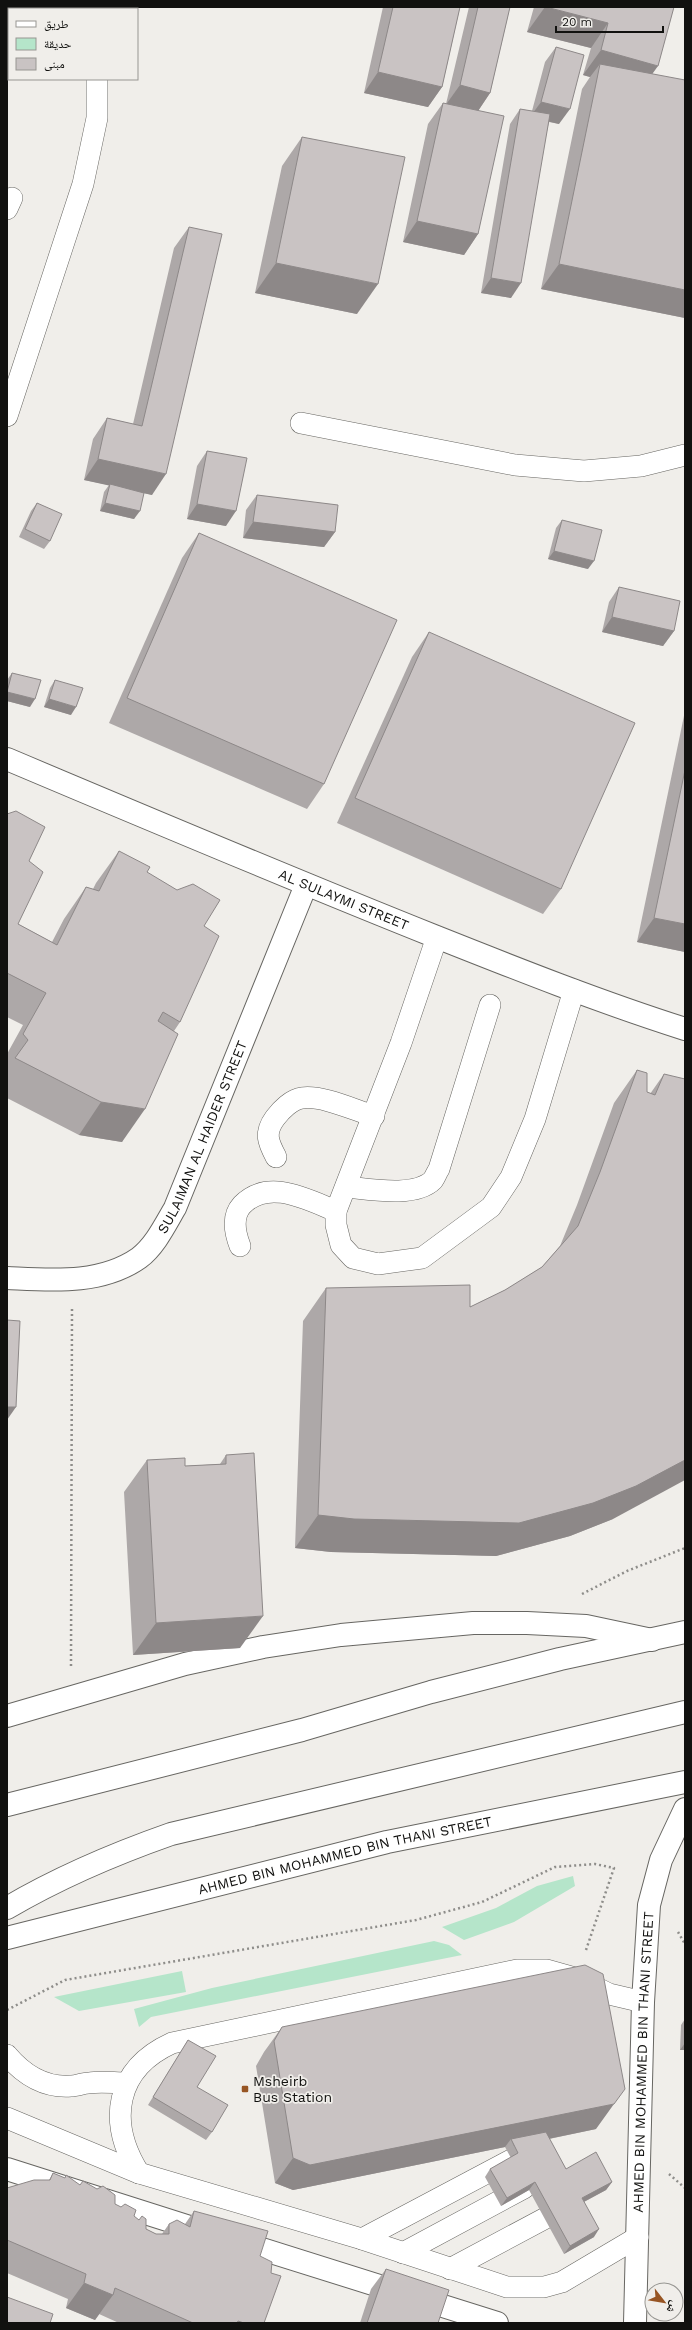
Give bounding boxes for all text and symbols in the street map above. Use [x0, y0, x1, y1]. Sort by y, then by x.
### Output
legend [8, 8, 138, 80]
scale bar [556, 8, 663, 34]
text: 20 m [562, 15, 592, 29]
text: طريق [44, 17, 69, 31]
text: حديقة [44, 37, 72, 51]
text: مبنى [44, 57, 65, 71]
street label: AL SULAYMI STREET [276, 866, 412, 933]
street label: SULAIMAN AL HAIDER STREET [154, 1038, 250, 1236]
street label: AHMED BIN MOHAMMED BIN THANI STREET [196, 1813, 494, 1897]
street label: AHMED BIN MOHAMMED BIN THANI STREET [630, 1911, 657, 2213]
place label: Msheirb Bus Station [253, 2073, 332, 2105]
marker: Msheirb Bus Station [240, 2084, 250, 2094]
north arrow [644, 2282, 684, 2322]
text: ش [663, 2298, 681, 2316]

